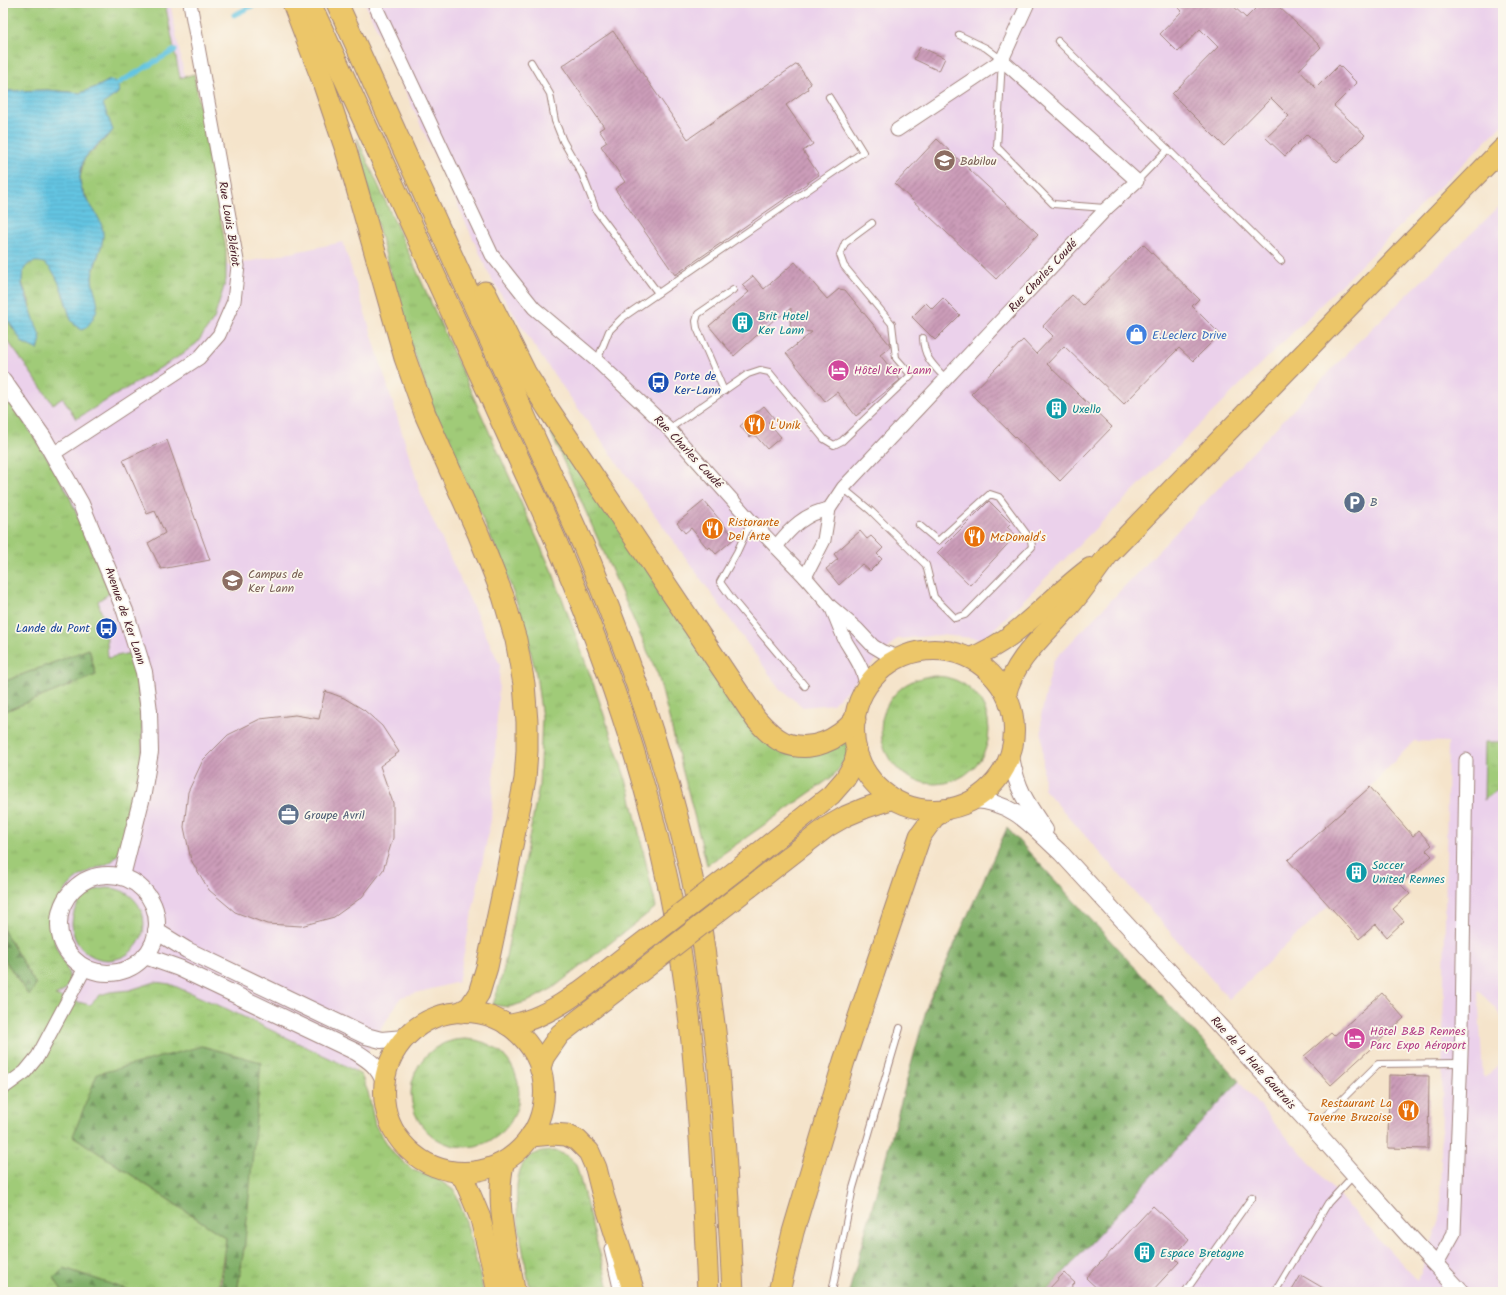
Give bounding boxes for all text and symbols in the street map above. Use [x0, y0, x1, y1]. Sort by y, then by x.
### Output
school or university icon: Babilou [931, 148, 957, 174]
place label: Babilou [960, 152, 997, 171]
street label: Rue Louis Blériot [213, 180, 245, 268]
street label: Rue Charles Coudé [1004, 235, 1083, 317]
place label: Brit Hotel Ker Lann [758, 307, 808, 340]
building icon: Brit Hotel Ker Lann [729, 310, 755, 336]
shop icon: E.Leclerc Drive [1124, 322, 1150, 348]
place label: E.Leclerc Drive [1152, 326, 1227, 345]
hotel icon: Hôtel Ker Lann [825, 357, 851, 383]
place label: Hôtel Ker Lann [854, 361, 932, 380]
place label: Porte de Ker-Lann [674, 367, 721, 400]
bus stop icon: Porte de Ker-Lann [646, 370, 672, 396]
building icon: Uxello [1044, 396, 1070, 422]
place label: Uxello [1072, 400, 1101, 419]
street label: Rue Charles Coudé [649, 411, 728, 493]
restaurant icon: L'Unik [742, 412, 768, 438]
place label: L'Unik [770, 416, 801, 435]
parking icon: B [1341, 489, 1367, 515]
place label: B [1370, 493, 1378, 512]
place label: Ristorante Del Arte [728, 513, 780, 546]
restaurant icon: Ristorante Del Arte [700, 516, 726, 542]
restaurant icon: McDonald's [962, 524, 988, 550]
place label: McDonald's [990, 528, 1046, 547]
street label: Avenue de Ker Lann [99, 564, 151, 668]
place label: Campus de Ker Lann [248, 565, 304, 598]
school or university icon: Campus de Ker Lann [219, 568, 245, 594]
bus stop icon: Lande du Pont [93, 615, 119, 641]
place label: Lande du Pont [16, 619, 90, 638]
office icon: Groupe Avril [276, 802, 302, 828]
place label: Groupe Avril [304, 806, 365, 825]
place label: Soccer United Rennes [1372, 856, 1445, 889]
building icon: Soccer United Rennes [1343, 859, 1369, 885]
street label: Rue de la Haie Gautrais [1206, 1012, 1300, 1114]
place label: Hôtel B&B Rennes Parc Expo Aéroport [1370, 1022, 1467, 1055]
hotel icon: Hôtel B&B Rennes Parc Expo Aéroport [1342, 1025, 1368, 1051]
place label: Restaurant La Taverne Bruzoise [1307, 1094, 1393, 1127]
restaurant icon: Restaurant La Taverne Bruzoise [1395, 1097, 1421, 1123]
building icon: Espace Bretagne [1131, 1240, 1157, 1266]
place label: Espace Bretagne [1160, 1244, 1244, 1263]

